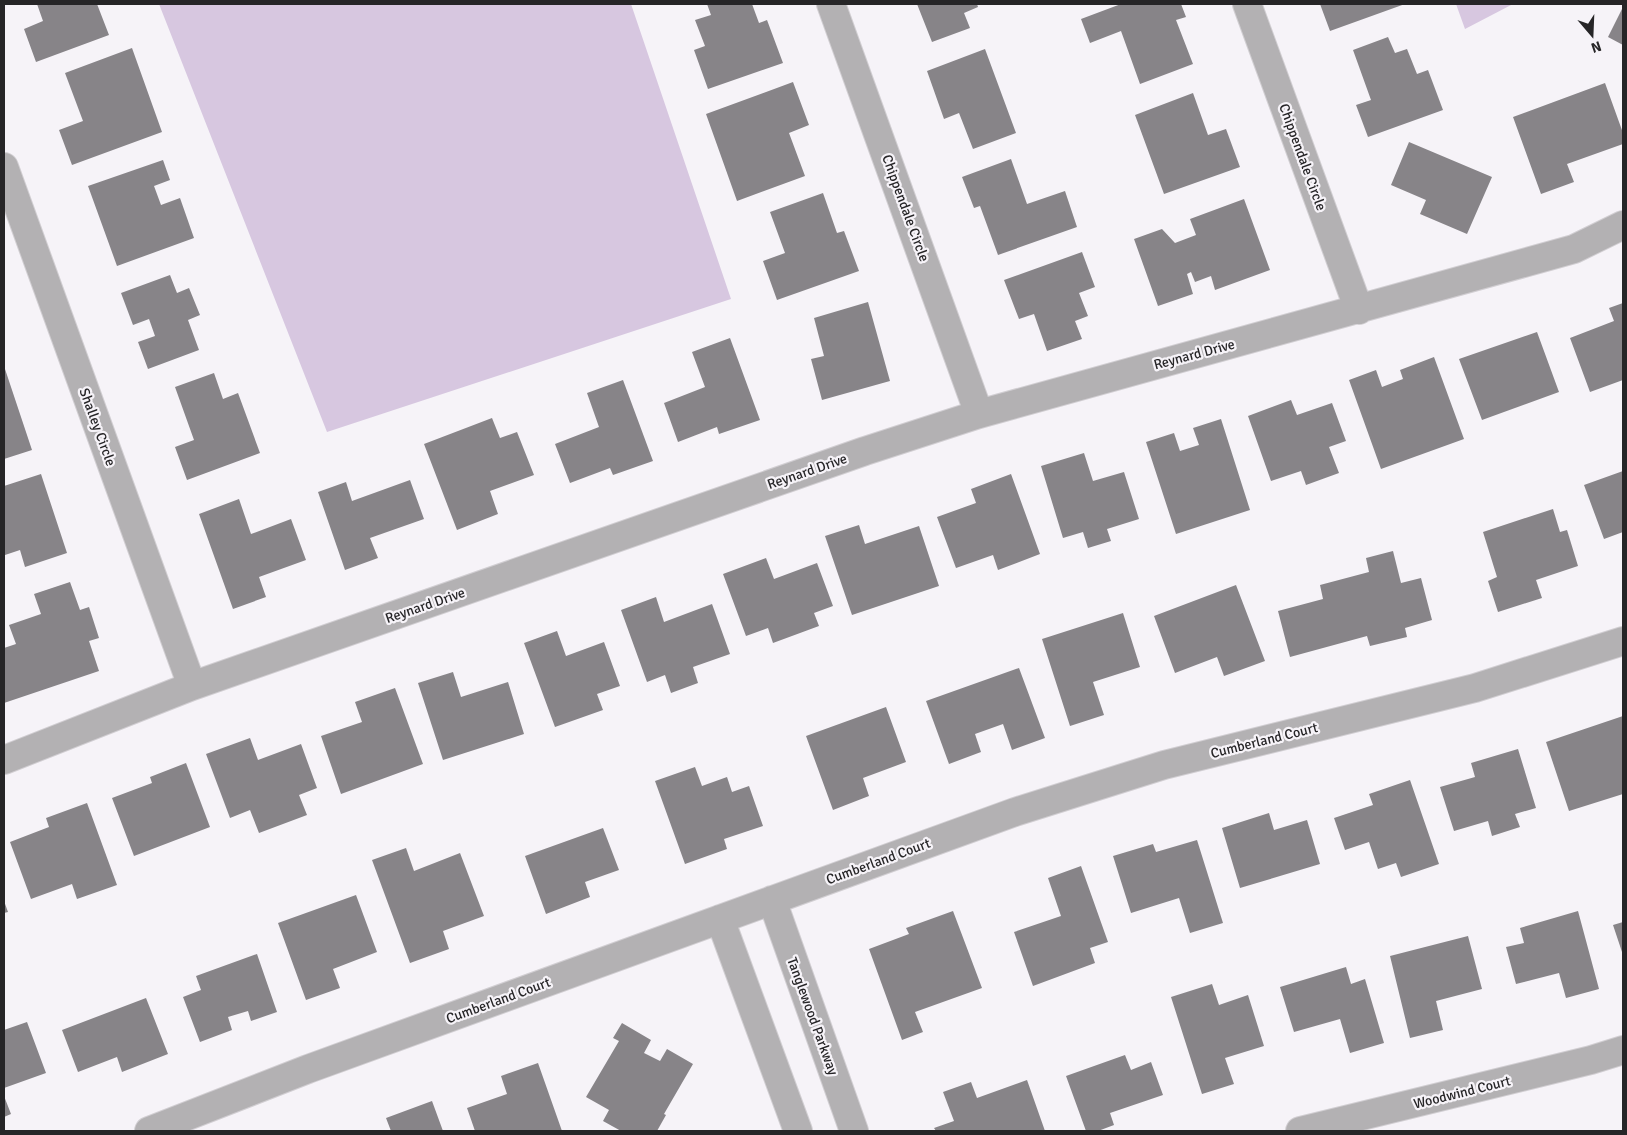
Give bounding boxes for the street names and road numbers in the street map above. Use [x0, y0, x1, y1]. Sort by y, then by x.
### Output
street label: Chippendale Circle [1275, 101, 1330, 213]
street label: Chippendale Circle [878, 152, 933, 264]
street label: Reynard Drive [1152, 336, 1236, 373]
street label: Shalley Circle [76, 386, 119, 468]
street label: Reynard Drive [765, 450, 849, 493]
street label: Reynard Drive [383, 584, 467, 627]
street label: Cumberland Court [1209, 719, 1320, 762]
street label: Cumberland Court [824, 835, 933, 888]
street label: Tanglewood Parkway [783, 955, 842, 1078]
street label: Cumberland Court [444, 974, 553, 1027]
street label: Woodwind Court [1412, 1072, 1512, 1113]

